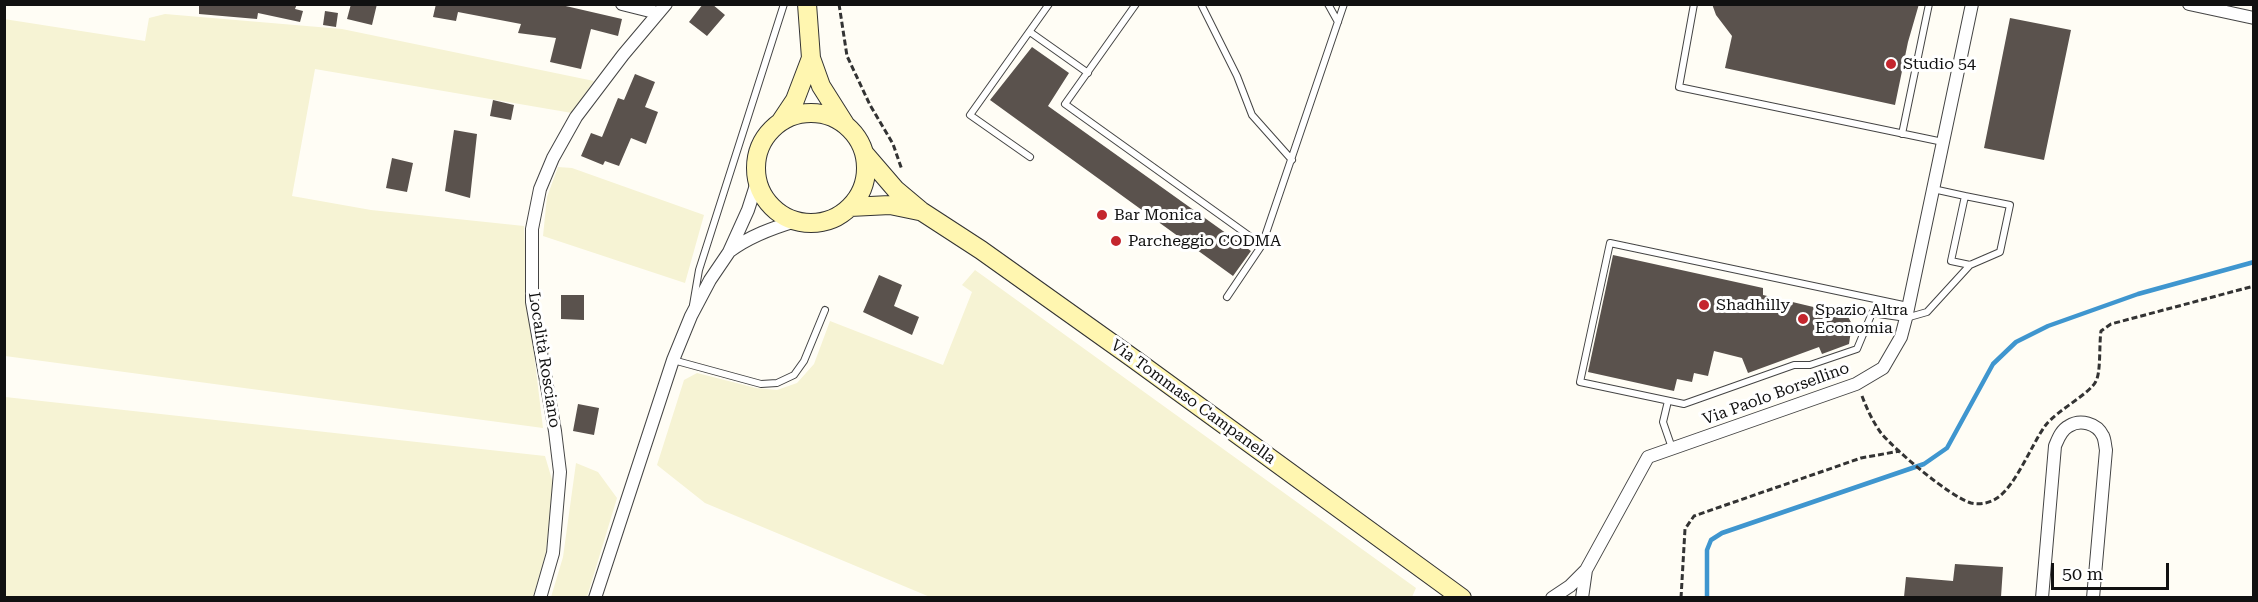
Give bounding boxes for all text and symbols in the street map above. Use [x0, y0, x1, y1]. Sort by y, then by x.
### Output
place label: Studio 54 [1903, 54, 1976, 74]
marker: Studio 54 [1884, 57, 1898, 71]
place label: Bar Monica [1114, 205, 1202, 225]
marker: Bar Monica [1095, 208, 1109, 222]
place label: Parcheggio CODMA [1128, 231, 1281, 251]
marker: Parcheggio CODMA [1109, 234, 1123, 248]
street label: Località Rosciano [524, 291, 564, 429]
place label: Shadhilly [1716, 295, 1790, 315]
marker: Shadhilly [1697, 298, 1711, 312]
place label: Spazio Altra Economia [1815, 300, 1908, 338]
marker: Spazio Altra Economia [1796, 312, 1810, 326]
street label: Via Tommaso Campanella [1107, 336, 1279, 468]
street label: Via Paolo Borsellino [1700, 359, 1852, 429]
scale bar [2054, 551, 2172, 589]
text: 50 m [2062, 563, 2103, 584]

